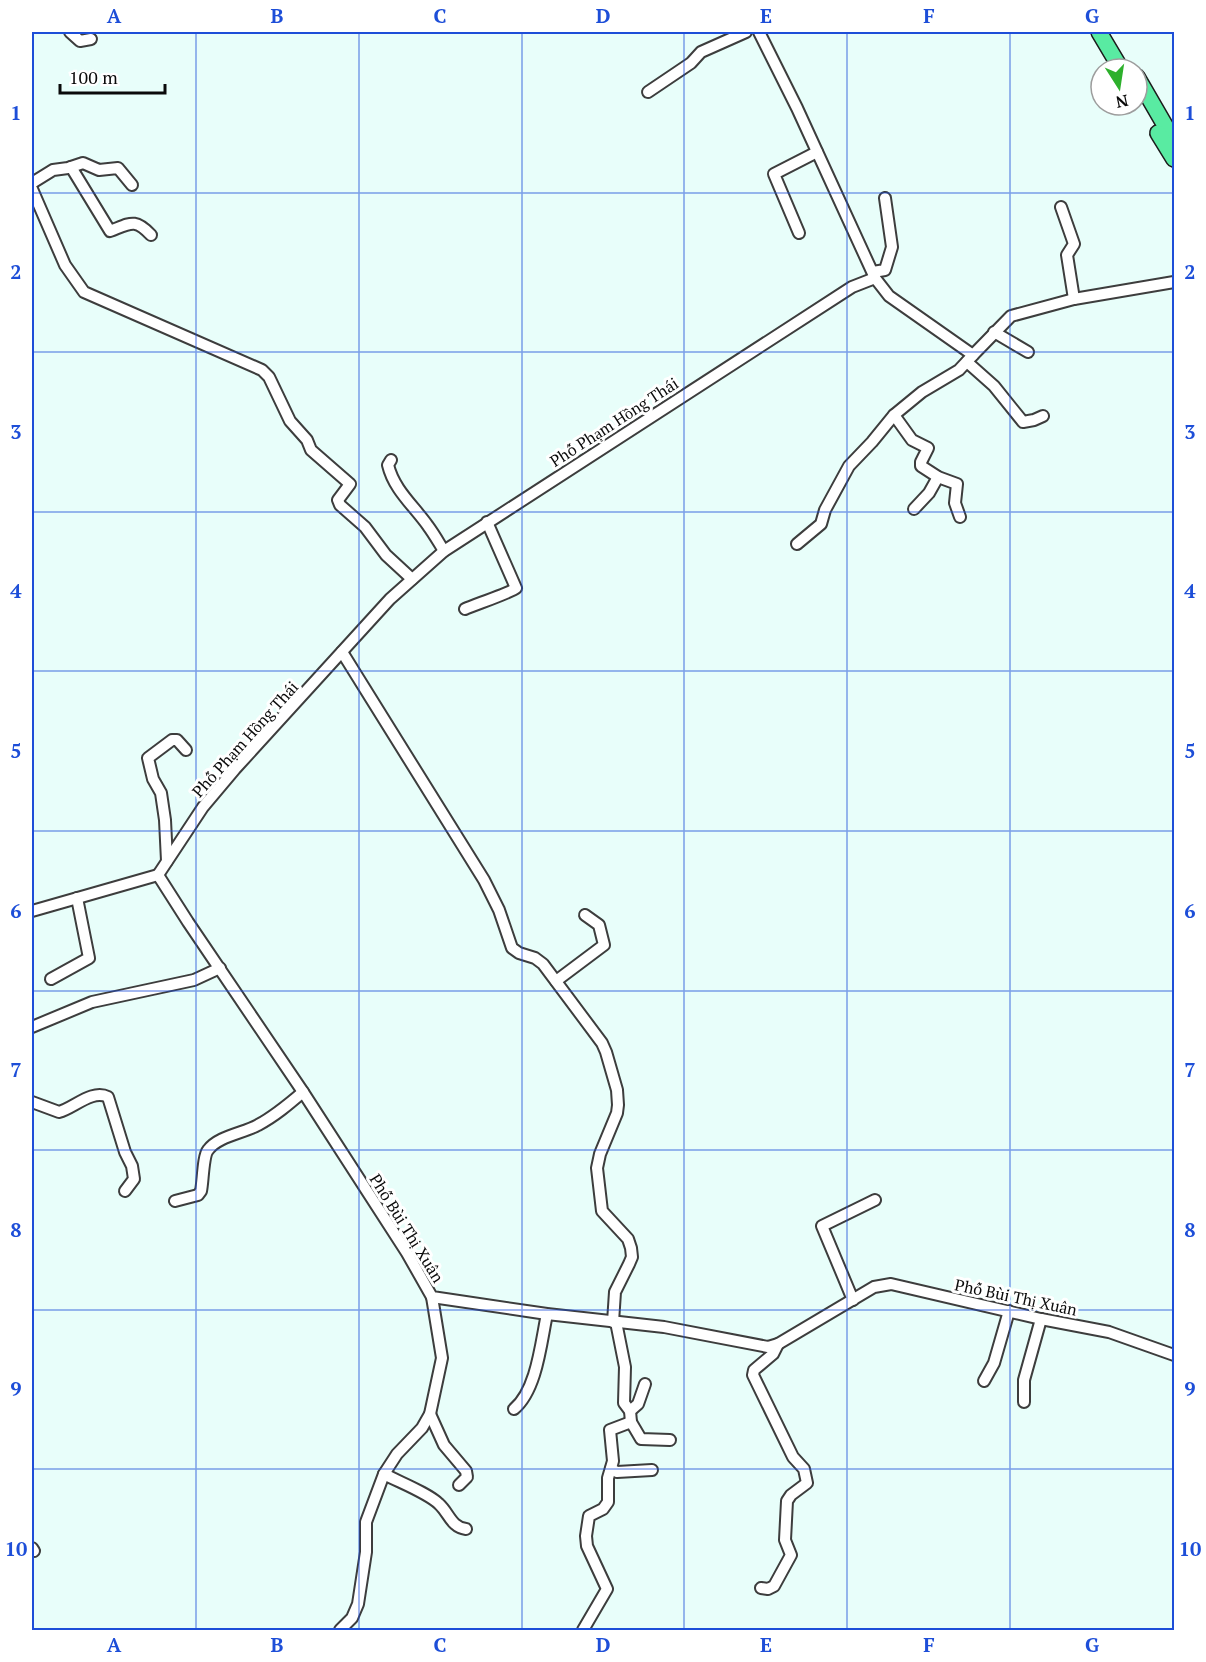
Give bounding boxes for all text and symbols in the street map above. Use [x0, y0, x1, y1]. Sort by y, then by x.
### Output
text: A [107, 2, 122, 29]
text: B [271, 2, 284, 29]
text: C [433, 2, 447, 29]
text: D [596, 2, 610, 29]
text: E [760, 2, 772, 29]
text: F [923, 2, 935, 29]
text: G [1085, 2, 1099, 29]
scale bar [60, 57, 165, 95]
north arrow [1089, 57, 1149, 117]
text: 100 m [69, 65, 118, 89]
text: N [1114, 90, 1130, 114]
text: 1 [10, 99, 22, 126]
text: 1 [1184, 99, 1196, 126]
text: 2 [10, 258, 22, 285]
text: 2 [1184, 258, 1196, 285]
street label: Phố Phạm Hồng Thái [546, 372, 683, 472]
text: 3 [10, 418, 22, 445]
text: 3 [1184, 418, 1196, 445]
text: 4 [10, 577, 22, 604]
text: 4 [1184, 577, 1196, 604]
street label: Phố Phạm Hồng Thái [187, 676, 303, 802]
text: 5 [10, 737, 22, 764]
text: 5 [1184, 737, 1196, 764]
text: 6 [10, 897, 22, 924]
text: 6 [1184, 897, 1196, 924]
text: 7 [10, 1056, 22, 1083]
text: 7 [1184, 1056, 1196, 1083]
street label: Phố Bùi Thị Xuân [365, 1169, 450, 1287]
text: 8 [10, 1216, 22, 1243]
text: 8 [1184, 1216, 1196, 1243]
street label: Phố Bùi Thị Xuân [953, 1273, 1080, 1321]
text: 9 [10, 1375, 22, 1402]
text: 9 [1184, 1375, 1196, 1402]
text: 10 [5, 1535, 27, 1562]
text: 10 [1179, 1535, 1201, 1562]
text: A [107, 1631, 122, 1658]
text: B [271, 1631, 284, 1658]
text: C [433, 1631, 447, 1658]
text: D [596, 1631, 610, 1658]
text: E [760, 1631, 772, 1658]
text: F [923, 1631, 935, 1658]
text: G [1085, 1631, 1099, 1658]

